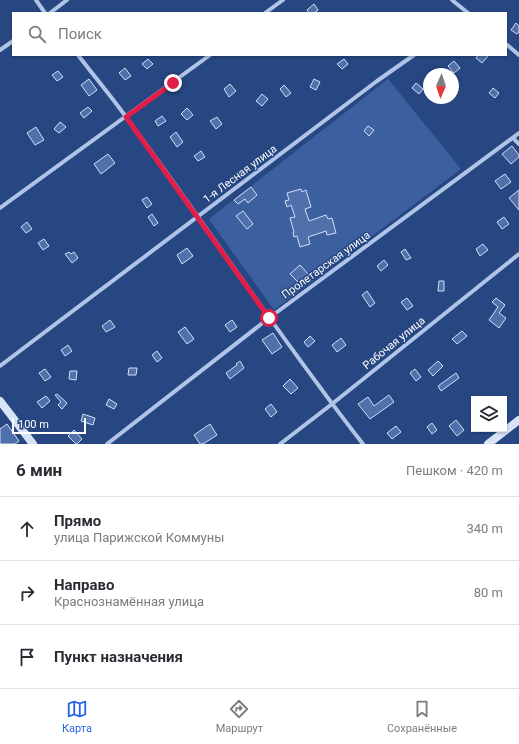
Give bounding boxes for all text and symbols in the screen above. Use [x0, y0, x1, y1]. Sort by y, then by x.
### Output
search box [12, 12, 507, 56]
icon: search [26, 23, 48, 45]
text: Поиск [58, 25, 102, 43]
north arrow [423, 68, 459, 104]
route end [164, 74, 182, 92]
street label: 1-я Лесная улица [201, 142, 279, 206]
street label: Пролетарская улица [279, 228, 373, 302]
route start [260, 309, 278, 327]
street label: Рабочая улица [360, 314, 428, 372]
map controls [471, 396, 507, 432]
button: layers [471, 396, 507, 432]
scale bar [12, 416, 86, 435]
text: 100 m [18, 418, 49, 431]
text: 6 мин [16, 460, 62, 480]
text: Пешком · 420 m [406, 463, 503, 478]
text: Прямо [54, 512, 101, 530]
icon: ahead [16, 518, 38, 540]
text: 340 m [466, 521, 503, 536]
text: улица Парижской Коммуны [54, 530, 224, 545]
text: Направо [54, 576, 115, 594]
icon: right [16, 582, 38, 604]
text: 80 m [474, 585, 503, 600]
text: Краснознамённая улица [54, 594, 204, 609]
icon: arrive [16, 646, 38, 668]
text: Пункт назначения [54, 648, 183, 666]
tab: Карта [62, 698, 92, 735]
tab: Маршрут [216, 698, 263, 735]
tab: Сохранённые [387, 698, 457, 735]

